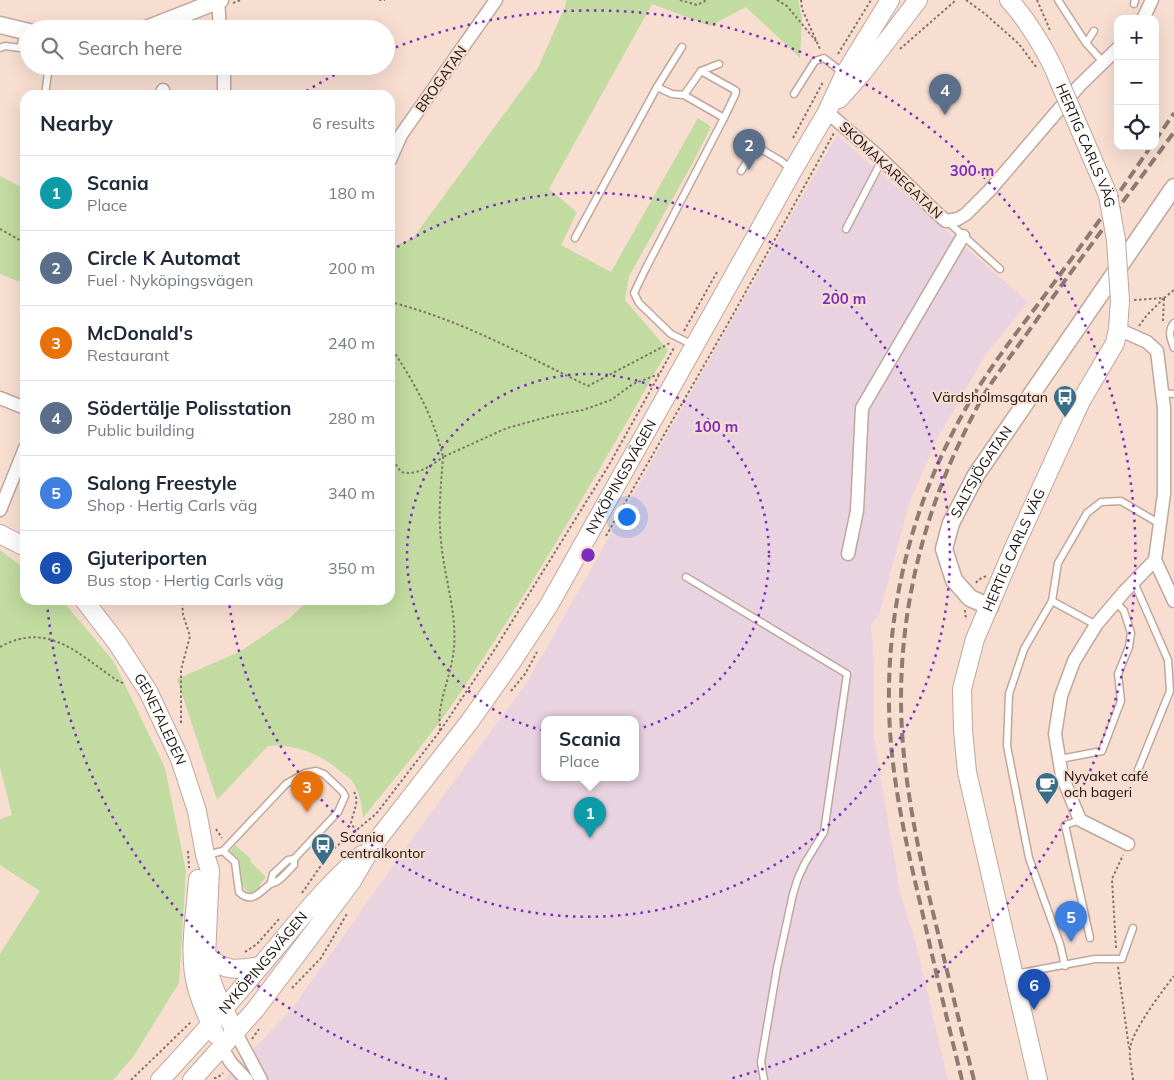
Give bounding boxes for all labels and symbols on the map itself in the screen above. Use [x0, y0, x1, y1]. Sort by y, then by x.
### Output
street label: BROGATAN [411, 42, 471, 116]
pin: 4 [929, 74, 961, 115]
street label: HERTIG CARLS VÄG [1052, 81, 1119, 209]
street label: SKOMAKAREGATAN [836, 118, 946, 222]
pin: 2 [733, 129, 765, 170]
text: 300 m [950, 161, 994, 180]
text: 200 m [822, 289, 866, 308]
bus stop icon: Värdsholmsgatan [1052, 384, 1078, 418]
place label: Värdsholmsgatan [932, 388, 1048, 406]
street label: NYKÖPINGSVÄGEN [582, 416, 660, 537]
text: 100 m [694, 417, 738, 436]
street label: SALTSJÖGATAN [946, 422, 1016, 521]
street label: HERTIG CARLS VÄG [979, 486, 1049, 614]
your location [614, 504, 640, 530]
centre of rings [579, 546, 597, 564]
street label: GENETALEDEN [130, 670, 190, 767]
place label: Nyvaket café och bageri [1064, 767, 1148, 801]
pin: 3 [291, 771, 323, 812]
cafe icon: Nyvaket café och bageri [1034, 771, 1060, 805]
pin: 1 [574, 797, 606, 838]
place label: Scania centralkontor [340, 828, 426, 862]
bus stop icon: Scania centralkontor [310, 832, 336, 866]
pin: 5 [1055, 901, 1087, 942]
street label: NYKÖPINGSVÄGEN [215, 908, 311, 1018]
pin: 6 [1018, 969, 1050, 1010]

